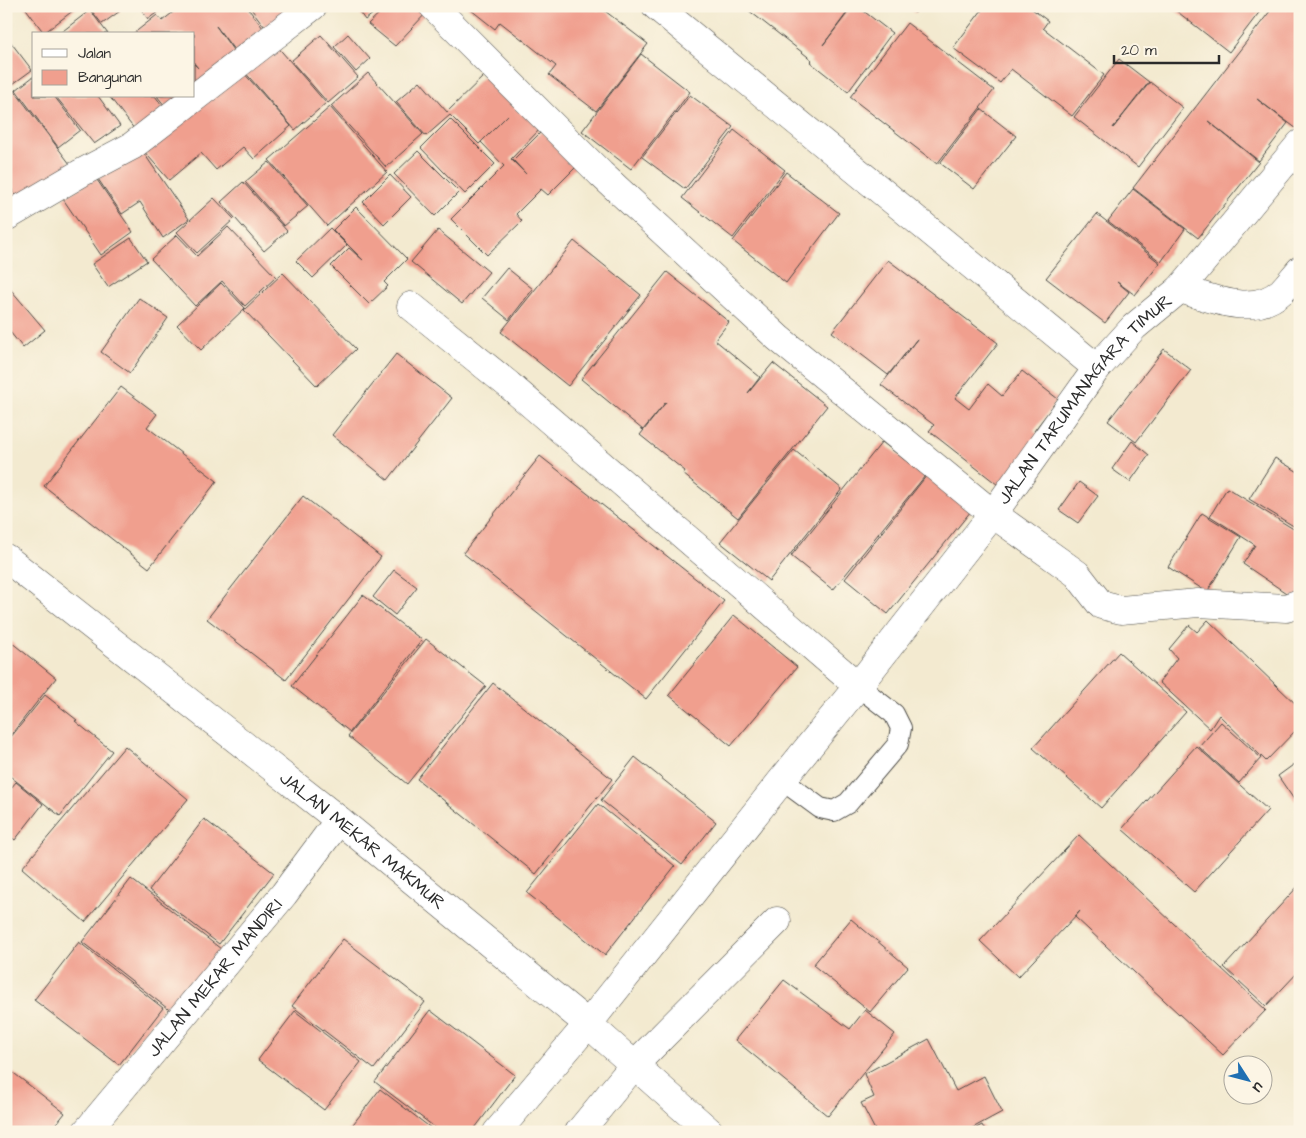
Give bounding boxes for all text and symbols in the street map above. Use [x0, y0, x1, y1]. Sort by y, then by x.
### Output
legend [32, 32, 195, 98]
scale bar [1114, 32, 1218, 64]
text: 20 m [1121, 40, 1157, 61]
text: Jalan [78, 43, 112, 64]
text: Bangunan [78, 67, 142, 89]
street label: JALAN TARUMANAGARA TIMUR [992, 288, 1178, 510]
street label: JALAN MEKAR MAKMUR [274, 766, 451, 915]
street label: JALAN MEKAR MANDIRI [142, 893, 288, 1062]
north arrow [1224, 1056, 1274, 1106]
text: U [1247, 1078, 1268, 1096]

